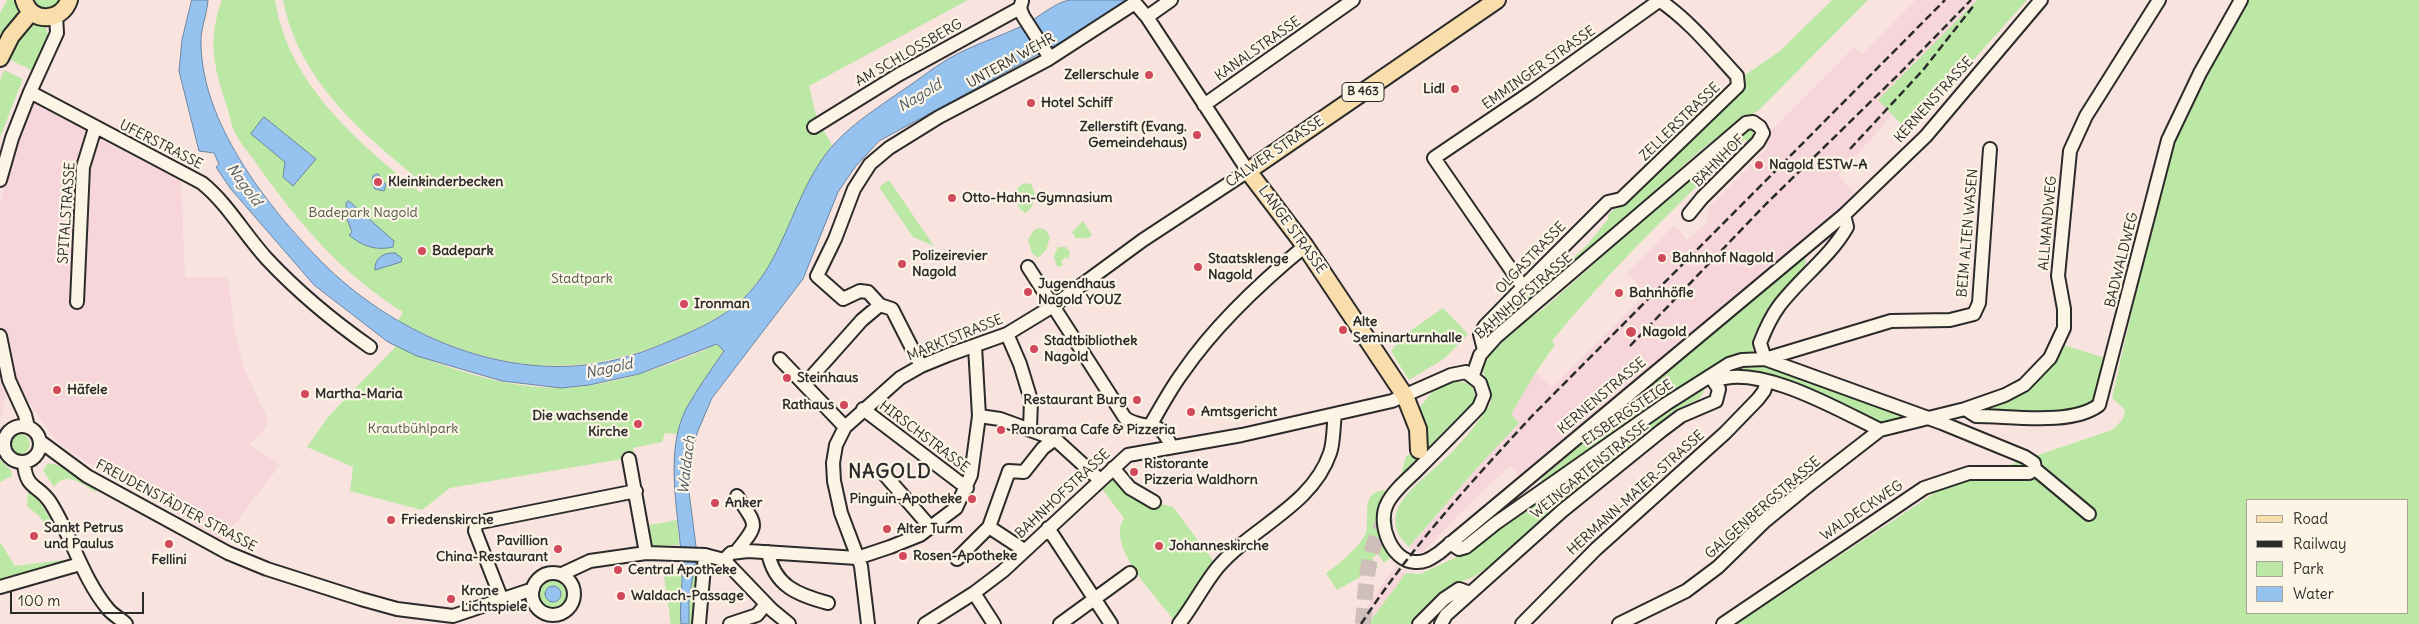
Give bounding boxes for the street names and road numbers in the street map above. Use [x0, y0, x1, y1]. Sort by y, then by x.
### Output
street label: KANALSTRASSE [1212, 13, 1304, 85]
street label: AM SCHLOSSBERG [853, 16, 965, 90]
street label: EMMINGER STRASSE [1479, 23, 1599, 113]
street label: UNTERM WEHR [964, 30, 1058, 92]
street label: KERNENSTRASSE [1891, 53, 1977, 147]
street label: ZELLERSTRASSE [1636, 79, 1724, 165]
road number: B 463 [1342, 82, 1384, 101]
street label: CALWER STRASSE [1223, 113, 1327, 191]
street label: UFERSTRASSE [116, 117, 206, 173]
street label: BAHNHOF [1689, 131, 1749, 191]
street label: SPITALSTRASSE [55, 161, 79, 265]
street label: BEIM ALTEN WASEN [1954, 168, 1982, 298]
street label: ALLMANDWEG [2035, 175, 2061, 271]
street label: LANGE STRASSE [1254, 183, 1330, 277]
street label: BADWALDWEG [2102, 211, 2142, 309]
street label: OLGASTRASSE [1492, 218, 1570, 298]
street label: BAHNHOFSTRASSE [1472, 249, 1576, 343]
street label: MARKTSTRASSE [905, 311, 1005, 365]
street label: KERNENSTRASSE [1554, 354, 1650, 438]
street label: EISBERGSTEIGE [1579, 376, 1677, 450]
street label: HIRSCHSTRASSE [876, 398, 972, 476]
street label: WEINGARTENSTRASSE [1528, 417, 1652, 523]
street label: HERMANN-MAIER-STRASSE [1564, 427, 1708, 559]
street label: BAHNHOFSTRASSE [1012, 446, 1114, 542]
street label: GALGENBERGSTRASSE [1702, 453, 1824, 563]
street label: FREUDENSTÄDTER STRASSE [93, 456, 259, 556]
street label: WALDECKWEG [1818, 477, 1906, 545]

